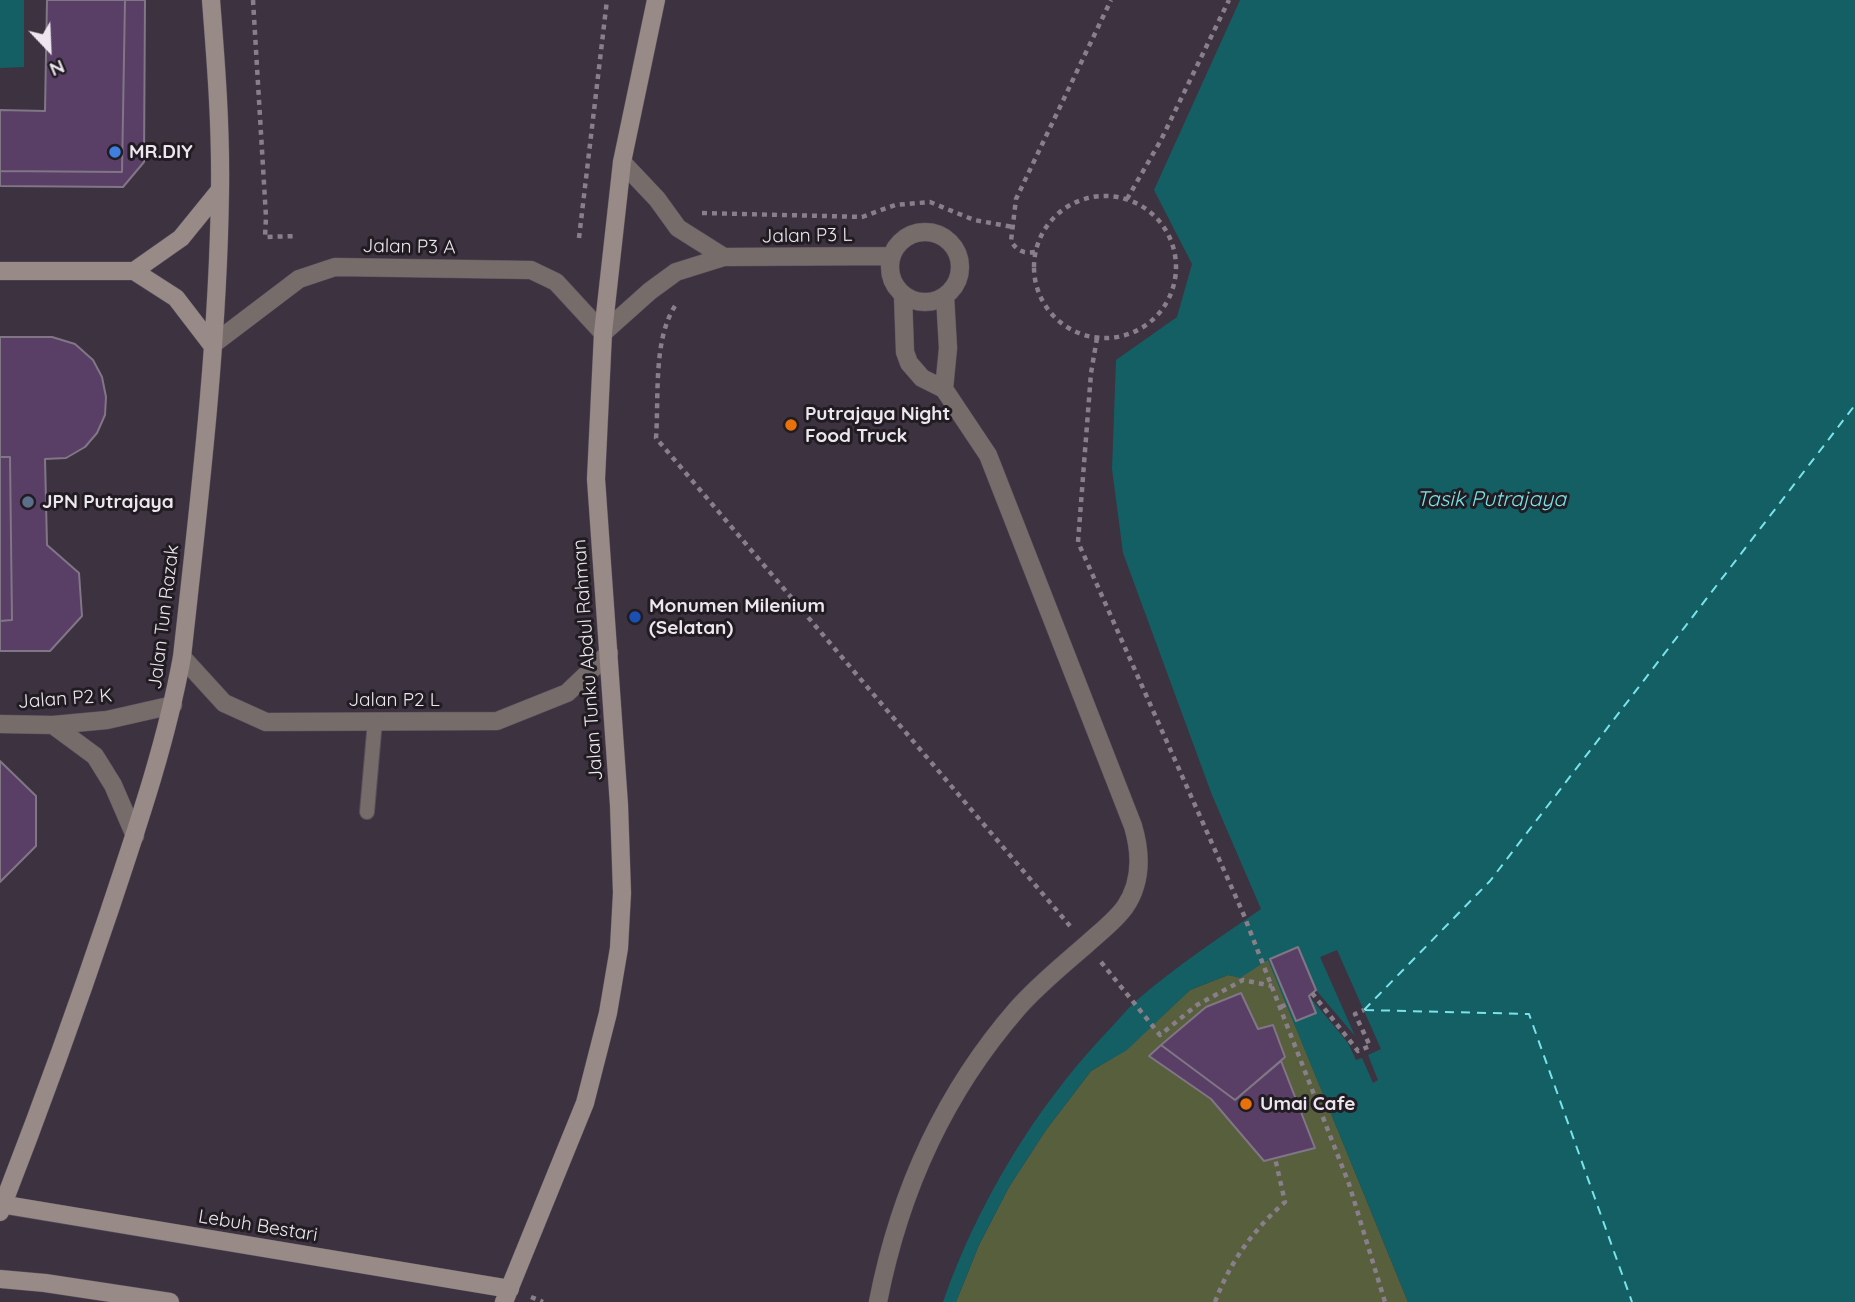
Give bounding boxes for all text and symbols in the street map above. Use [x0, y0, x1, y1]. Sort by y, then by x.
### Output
north arrow [14, 14, 84, 84]
text: N [46, 55, 68, 82]
place label: MR.DIY [129, 141, 192, 163]
marker: MR.DIY [107, 144, 123, 160]
street label: Jalan P3 L [761, 224, 853, 248]
street label: Jalan P3 A [362, 235, 456, 259]
place label: Putrajaya Night Food Truck [805, 403, 950, 447]
marker: Putrajaya Night Food Truck [783, 417, 799, 433]
water label: Tasik Putrajaya [1416, 487, 1566, 513]
place label: JPN Putrajaya [42, 491, 174, 513]
marker: JPN Putrajaya [20, 494, 36, 510]
street label: Jalan Tunku Abdul Rahman [568, 538, 608, 782]
street label: Jalan Tun Razak [144, 543, 184, 691]
place label: Monumen Milenium (Selatan) [649, 595, 825, 639]
marker: Monumen Milenium (Selatan) [627, 609, 643, 625]
street label: Jalan P2 K [17, 684, 113, 714]
street label: Jalan P2 L [348, 689, 440, 711]
place label: Umai Cafe [1260, 1093, 1355, 1115]
marker: Umai Cafe [1238, 1096, 1254, 1112]
street label: Lebuh Bestari [197, 1205, 319, 1247]

